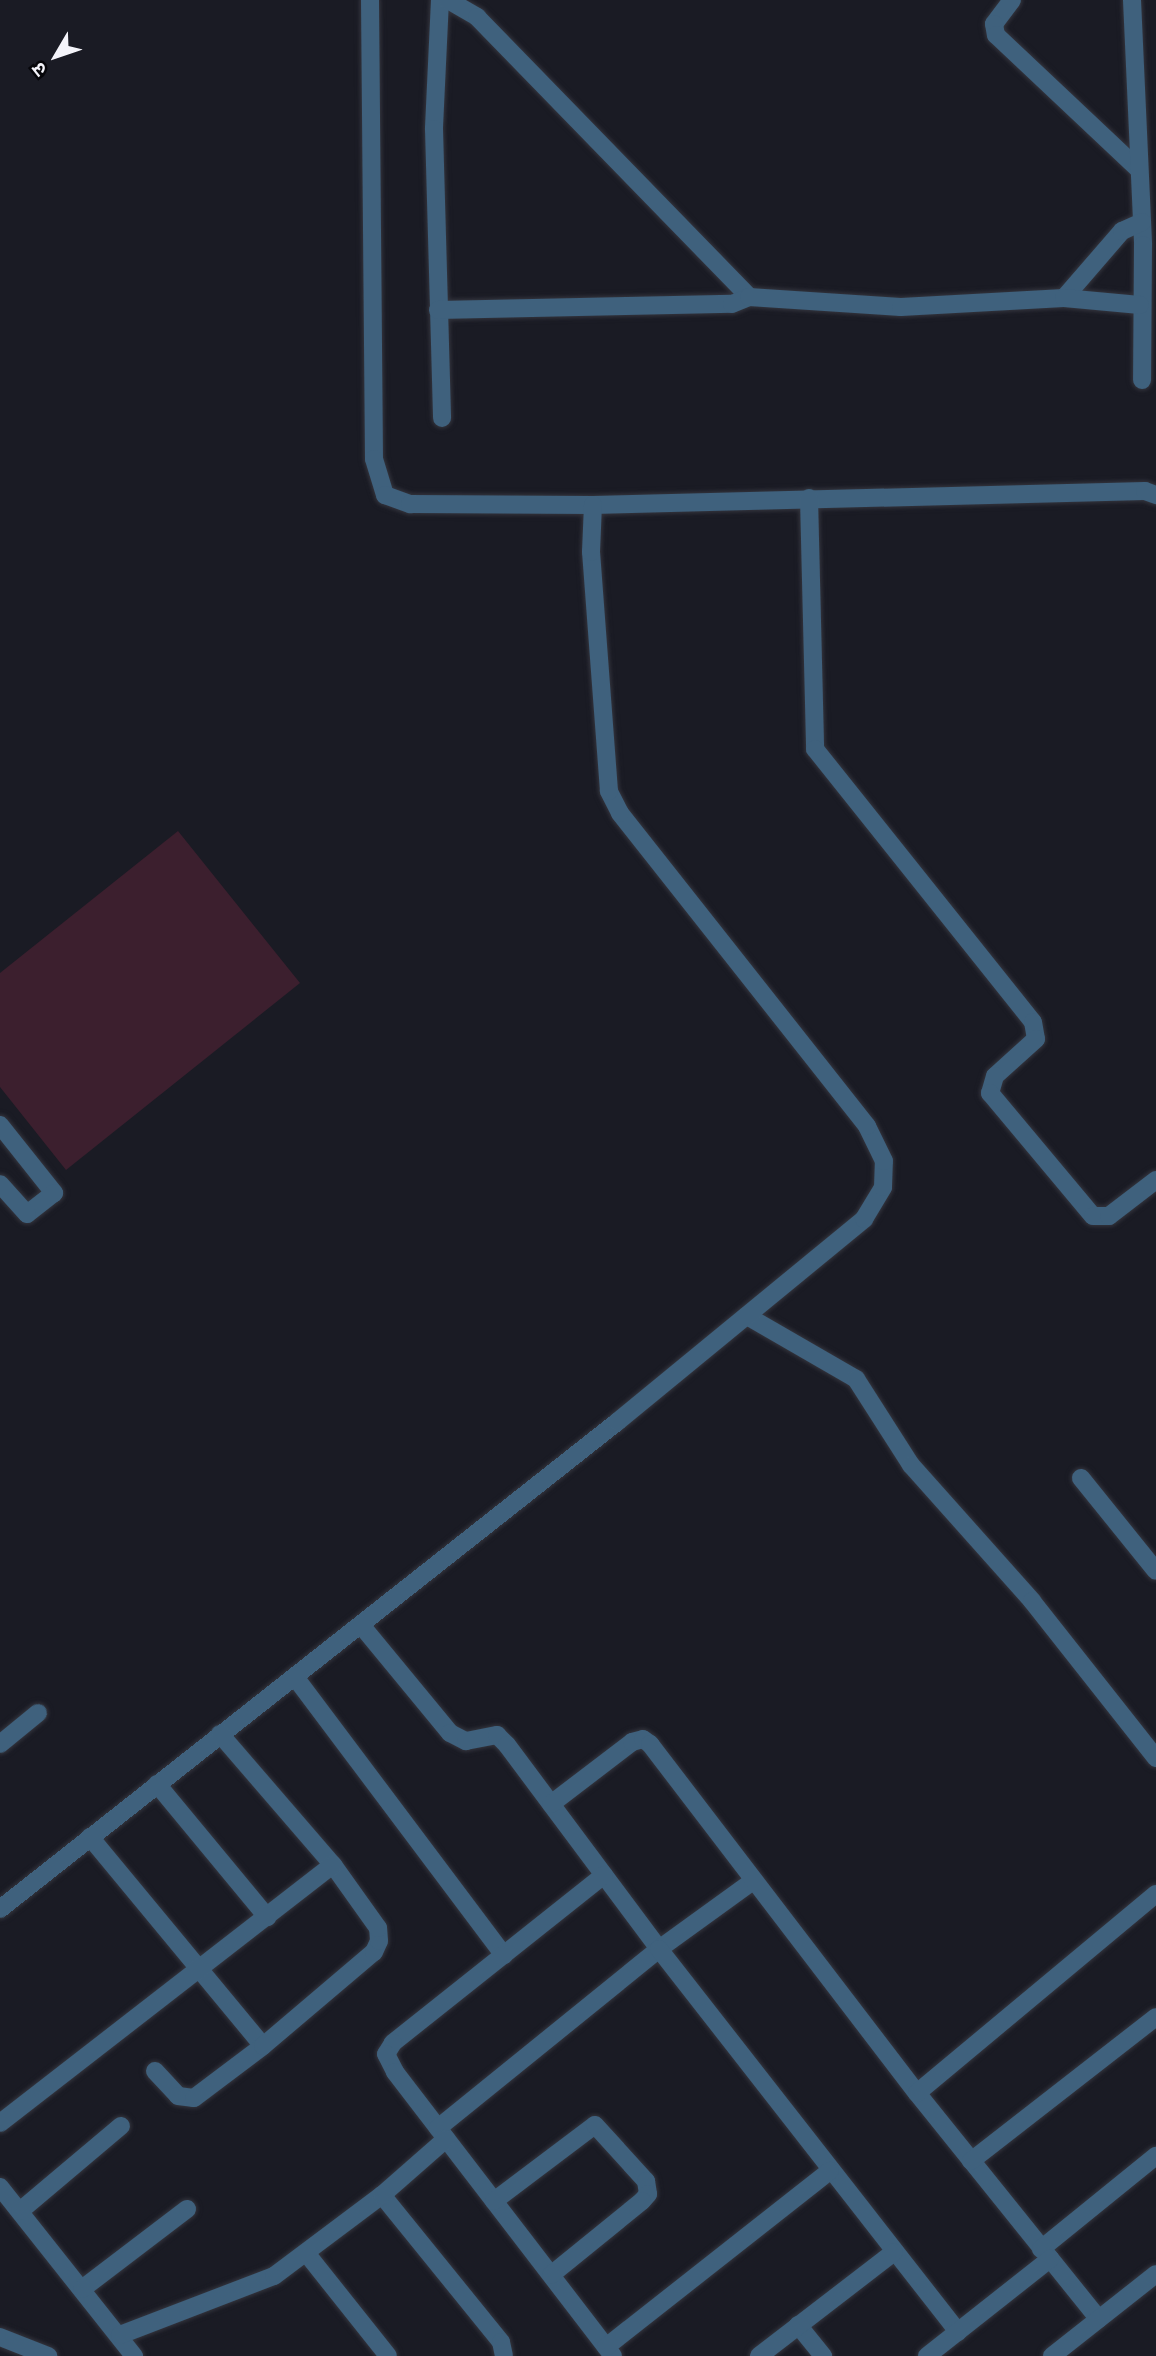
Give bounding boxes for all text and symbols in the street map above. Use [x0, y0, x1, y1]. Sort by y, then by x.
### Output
north arrow [21, 21, 91, 91]
text: उ [27, 58, 52, 81]

